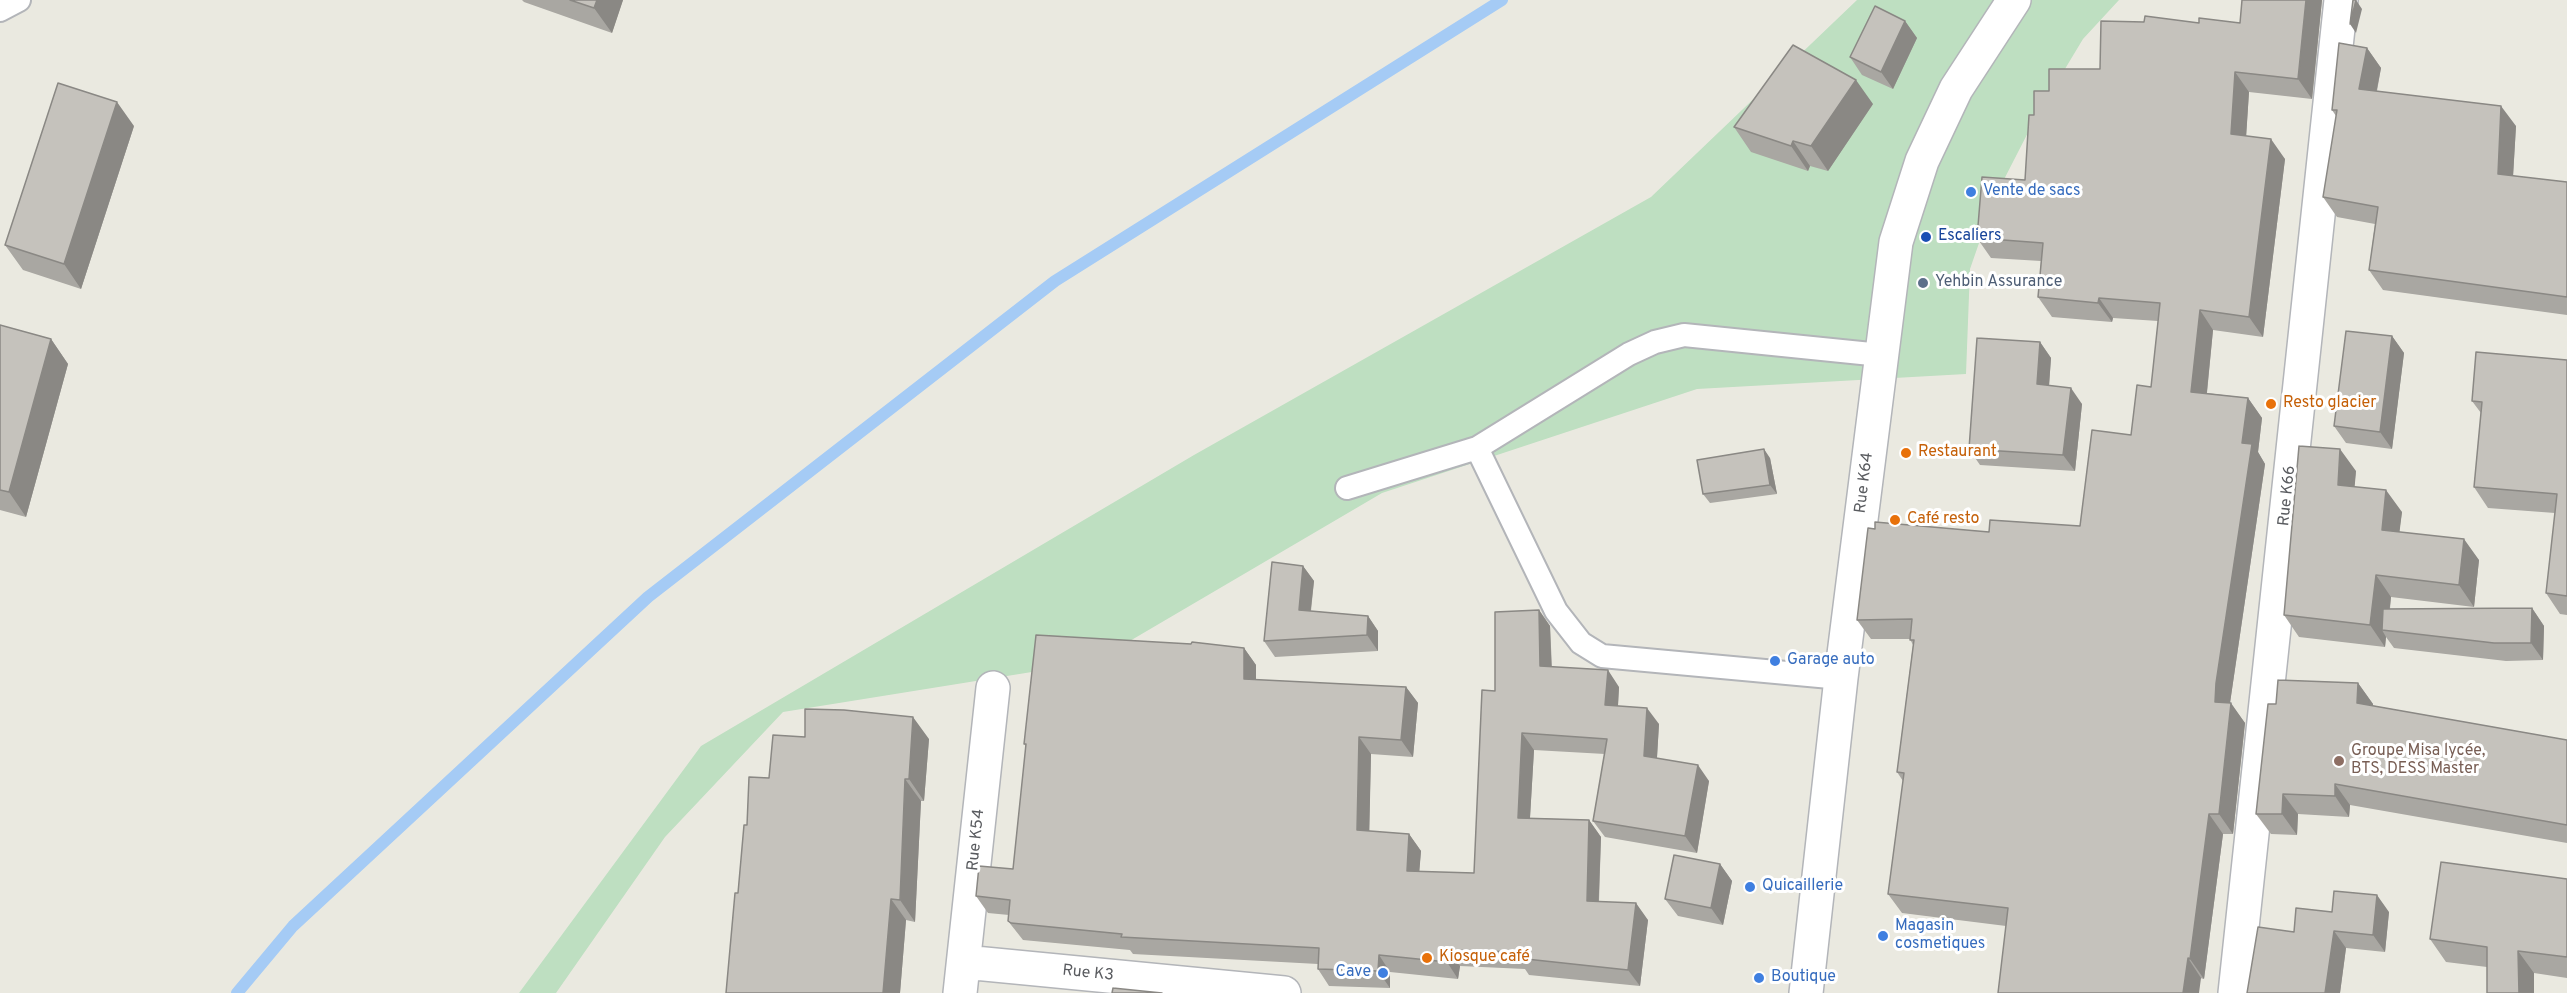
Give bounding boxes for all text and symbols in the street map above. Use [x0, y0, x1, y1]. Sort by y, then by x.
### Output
place label: Vente de sacs [1983, 182, 2080, 202]
marker: Vente de sacs [1964, 185, 1978, 199]
place label: Escaliers [1938, 227, 2001, 247]
marker: Escaliers [1919, 230, 1933, 244]
place label: Yehbin Assurance [1935, 273, 2062, 293]
marker: Yehbin Assurance [1916, 276, 1930, 290]
place label: Resto glacier [2283, 394, 2377, 414]
marker: Resto glacier [2264, 397, 2278, 411]
place label: Restaurant [1918, 443, 1997, 463]
marker: Restaurant [1899, 446, 1913, 460]
street label: Rue K64 [1852, 451, 1878, 515]
street label: Rue K66 [2275, 465, 2301, 527]
place label: Café resto [1907, 510, 1979, 530]
marker: Café resto [1888, 513, 1902, 527]
place label: Garage auto [1787, 651, 1875, 671]
marker: Garage auto [1768, 654, 1782, 668]
place label: Groupe Misa lycée, BTS, DESS Master [2351, 742, 2485, 780]
marker: Groupe Misa lycée, BTS, DESS Master [2332, 754, 2346, 768]
street label: Rue K54 [964, 808, 990, 872]
place label: Quicaillerie [1762, 877, 1843, 897]
marker: Quicaillerie [1743, 880, 1757, 894]
place label: Magasin cosmetiques [1895, 917, 1985, 955]
marker: Magasin cosmetiques [1876, 929, 1890, 943]
place label: Kiosque café [1439, 948, 1530, 968]
marker: Kiosque café [1420, 951, 1434, 965]
street label: Rue K3 [1061, 962, 1115, 986]
place label: Cave [1336, 963, 1371, 983]
marker: Cave [1376, 966, 1390, 980]
place label: Boutique [1771, 968, 1836, 988]
marker: Boutique [1752, 971, 1766, 985]

